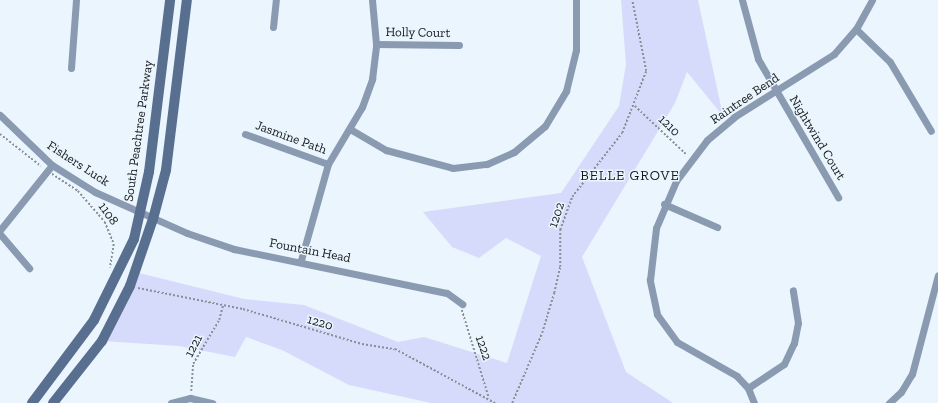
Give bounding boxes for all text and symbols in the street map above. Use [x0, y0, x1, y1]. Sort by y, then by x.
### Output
street label: Holly Court [385, 25, 451, 41]
street label: South Peachtree Parkway [121, 59, 157, 203]
street label: Raintree Bend [708, 70, 782, 128]
street label: Nightwind Court [786, 93, 848, 183]
street label: 1210 [655, 112, 683, 140]
street label: Jasmine Path [253, 118, 329, 158]
street label: Fishers Luck [44, 138, 112, 190]
district label: BELLE GROVE [580, 168, 680, 184]
street label: 1108 [94, 200, 122, 228]
street label: 1202 [546, 200, 568, 230]
street label: Fountain Head [268, 235, 352, 267]
street label: 1220 [305, 312, 335, 334]
street label: 1221 [182, 332, 206, 360]
street label: 1222 [472, 334, 494, 362]

